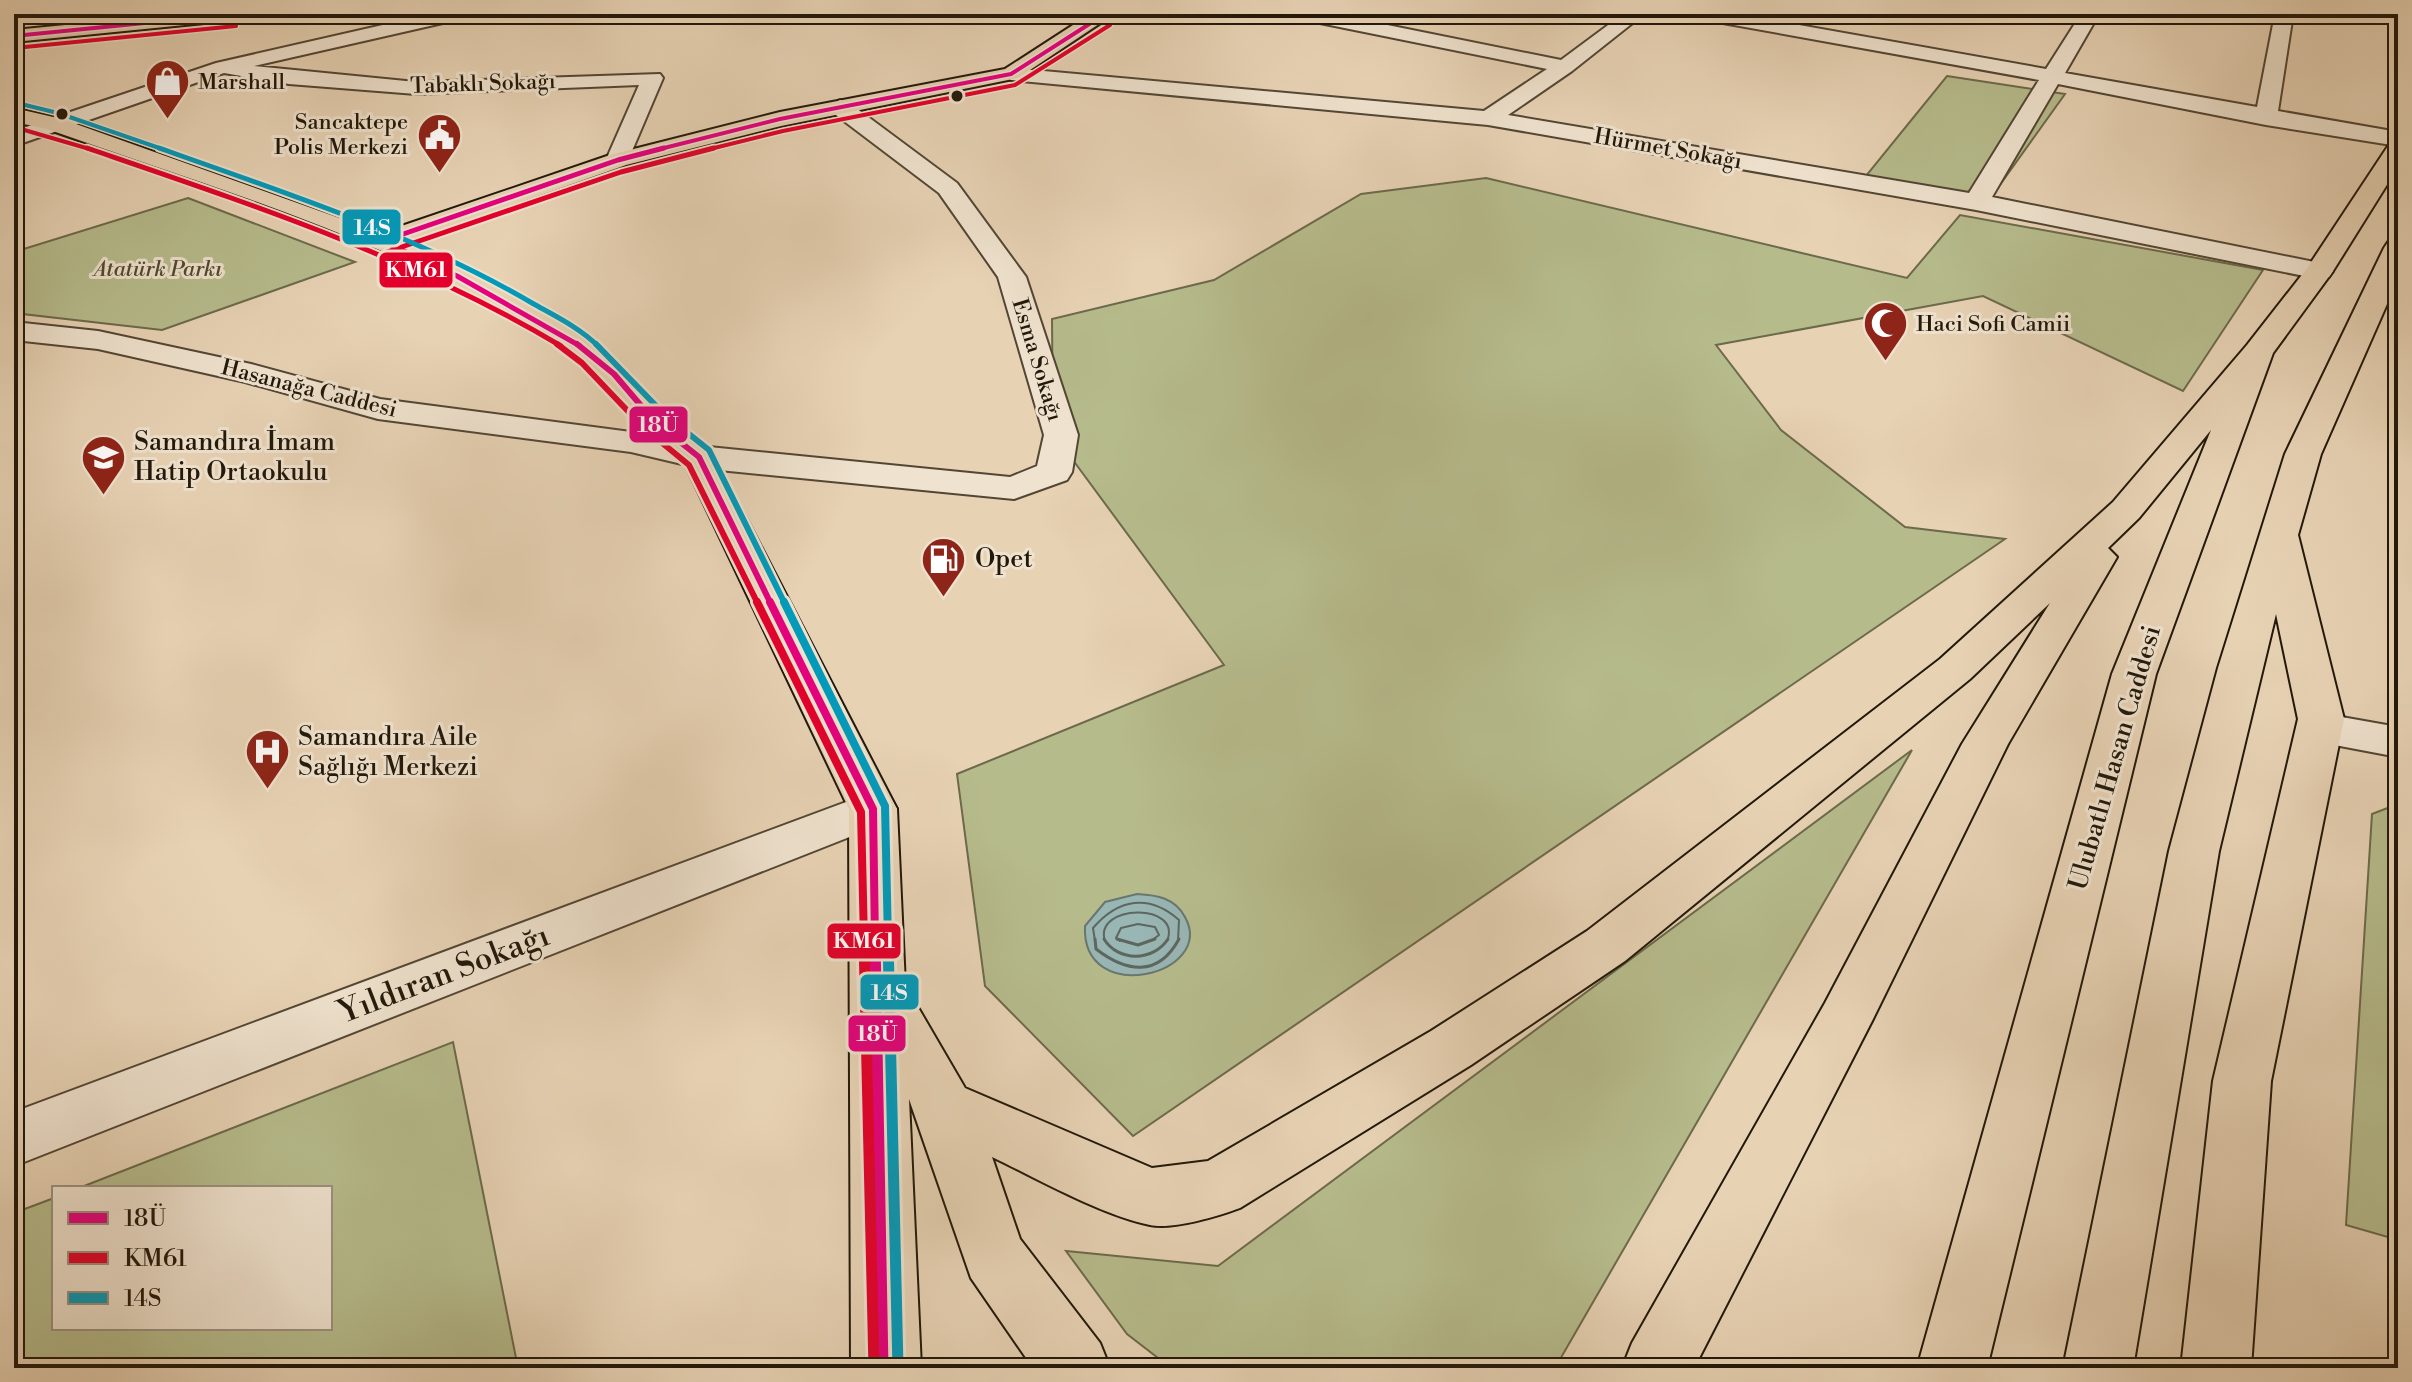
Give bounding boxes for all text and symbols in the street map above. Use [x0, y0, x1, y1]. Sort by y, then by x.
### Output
shop icon: Marshall [143, 58, 191, 121]
street label: Tabaklı Sokağı [410, 68, 556, 100]
place label: Marshall [198, 69, 285, 96]
unlabelled marker [949, 88, 965, 104]
unlabelled marker [54, 106, 70, 122]
place label: Sancaktepe Polis Merkezi [274, 109, 408, 161]
public building icon: Sancaktepe Polis Merkezi [415, 111, 463, 174]
street label: Hürmet Sokağı [1592, 123, 1744, 175]
line badge: 14S [341, 208, 402, 246]
text: 14S [354, 215, 390, 242]
line badge: KM61 [378, 251, 454, 289]
park label: Atatürk Parkı [92, 256, 222, 283]
text: KM61 [385, 257, 447, 284]
street label: Esma Sokağı [1006, 295, 1068, 425]
mosque icon: Haci Sofi Camii [1861, 300, 1909, 363]
place label: Haci Sofi Camii [1916, 311, 2070, 338]
street label: Hasanağa Caddesi [218, 354, 400, 424]
line badge: 18Ü [628, 405, 689, 444]
text: 18Ü [637, 410, 679, 439]
place label: Samandıra İmam Hatip Ortaokulu [134, 425, 335, 488]
school or university icon: Samandıra İmam Hatip Ortaokulu [79, 433, 127, 496]
fuel station icon: Opet [920, 535, 968, 598]
place label: Opet [975, 543, 1033, 575]
street label: Ulubatlı Hasan Caddesi [2062, 622, 2168, 894]
place label: Samandıra Aile Sağlığı Merkezi [298, 721, 478, 783]
hospital icon: Samandıra Aile Sağlığı Merkezi [243, 728, 291, 791]
street label: Yıldıran Sokağı [331, 915, 555, 1033]
line badge: KM61 [826, 922, 902, 960]
text: KM61 [833, 928, 895, 955]
line badge: 14S [859, 973, 920, 1011]
text: 14S [871, 980, 907, 1007]
line badge: 18Ü [847, 1014, 907, 1053]
text: 18Ü [856, 1019, 898, 1048]
legend [52, 1186, 332, 1330]
text: 18Ü [124, 1203, 167, 1234]
text: KM61 [124, 1244, 188, 1274]
text: 14S [124, 1284, 161, 1314]

